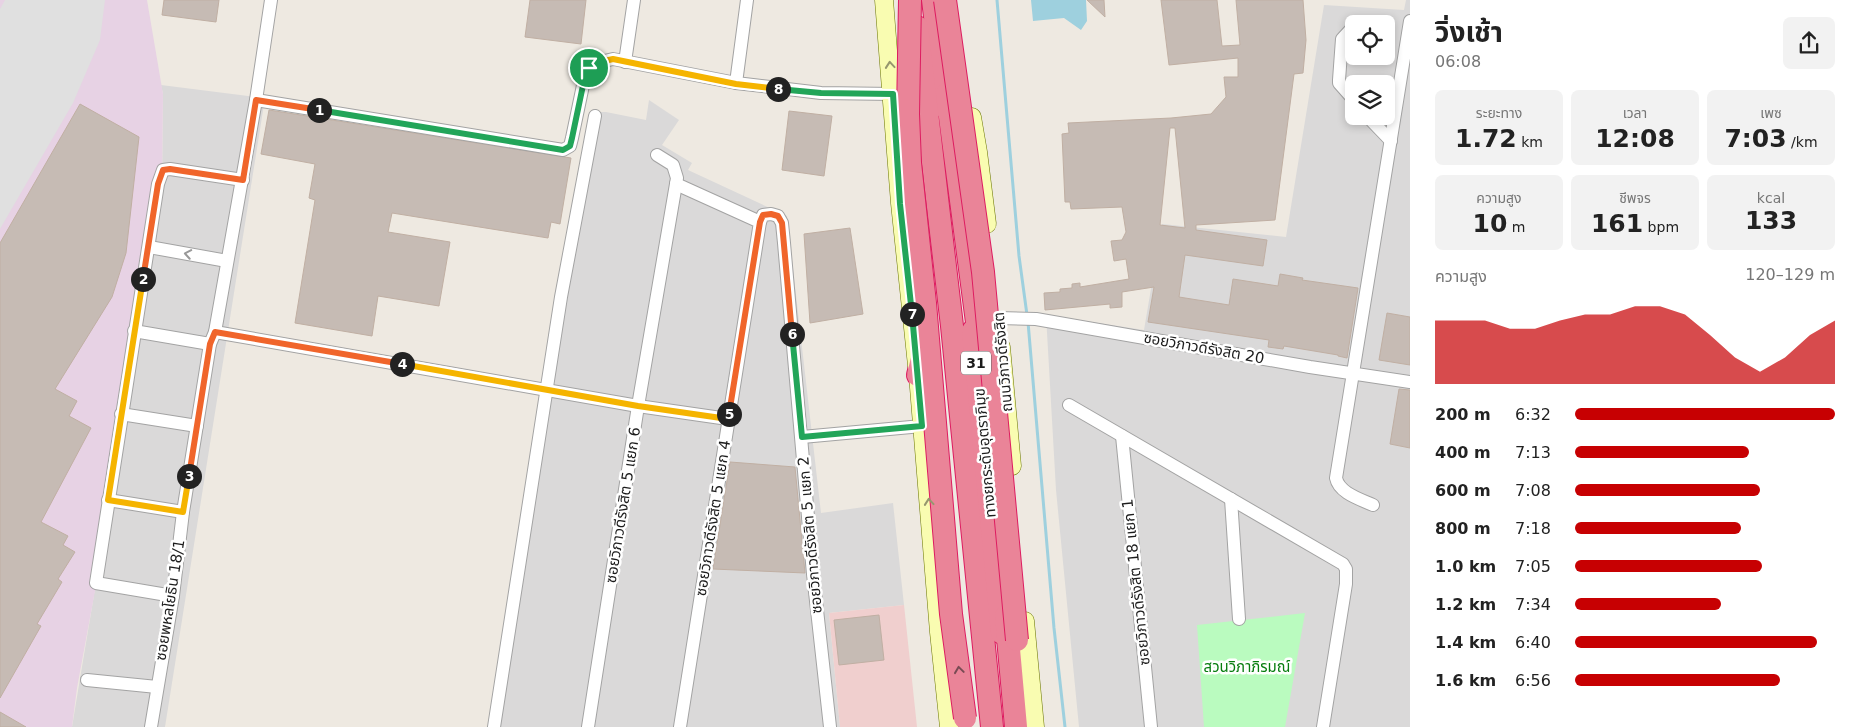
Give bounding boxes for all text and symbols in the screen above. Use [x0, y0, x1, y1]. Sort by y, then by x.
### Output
map controls [1345, 15, 1395, 125]
button: locate [1345, 15, 1395, 65]
text: วิ่งเช้า [1435, 16, 1503, 49]
button: share [1783, 17, 1835, 69]
pin [568, 47, 610, 89]
text: 06:08 [1435, 52, 1481, 71]
icon: arrive [575, 54, 603, 82]
one-way arrow [885, 60, 896, 68]
button: layers [1345, 75, 1395, 125]
pin: 8 [766, 76, 790, 102]
text: 8 [774, 81, 783, 97]
pin: 1 [306, 98, 332, 122]
text: 1 [315, 102, 324, 118]
text: ระยะทาง [1476, 105, 1522, 121]
text: เวลา [1623, 105, 1647, 121]
text: เพซ [1760, 105, 1782, 121]
text: 1.72 [1455, 124, 1517, 153]
text: 12:08 [1595, 124, 1675, 153]
text: 7:03 [1724, 124, 1787, 153]
text: km [1517, 134, 1543, 150]
text: /km [1787, 134, 1818, 150]
text: ความสูง [1476, 190, 1522, 206]
text: ชีพจร [1619, 190, 1651, 206]
text: kcal [1757, 190, 1785, 206]
text: 133 [1745, 206, 1797, 235]
text: 10 [1473, 209, 1507, 238]
text: 161 [1591, 209, 1643, 238]
text: m [1507, 219, 1525, 235]
text: bpm [1643, 219, 1679, 235]
one-way arrow [184, 250, 192, 260]
text: 120–129 m [1745, 265, 1835, 284]
pin: 2 [130, 266, 156, 292]
text: ความสูง [1435, 267, 1487, 286]
text: 2 [139, 271, 148, 287]
pin: 7 [900, 302, 924, 326]
text: 7 [908, 306, 917, 322]
street label: ถนนวิภาวดีรังสิต [990, 311, 1016, 413]
pin: 6 [780, 322, 804, 346]
text: 6 [788, 326, 797, 342]
street label: ซอยวิภาวดีรังสิต 20 [1142, 329, 1266, 367]
pin: 4 [390, 352, 414, 376]
road number: 31 [961, 352, 991, 374]
text: 4 [398, 356, 407, 372]
street label: ทางยกระดับอุตราภิมุข [970, 388, 1000, 518]
pin: 5 [716, 402, 742, 426]
text: 200 m [1435, 405, 1491, 424]
text: 6:32 [1515, 405, 1551, 424]
text: 5 [725, 406, 734, 422]
street label: ซอยวิภาวดีรังสิต 5 แยก 6 [602, 426, 644, 584]
street label: ซอยวิภาวดีรังสิต 5 แยก 4 [692, 439, 734, 597]
text: 400 m [1435, 443, 1491, 462]
text: 7:13 [1515, 443, 1551, 462]
street label: ซอยวิภาวดีรังสิต 5 แยก 2 [794, 456, 826, 614]
pin: 3 [176, 464, 202, 488]
text: 3 [185, 468, 194, 484]
text: 600 m [1435, 481, 1491, 500]
text: 7:08 [1515, 481, 1551, 500]
one-way arrow [924, 498, 935, 506]
street label: ซอยวิภาวดีรังสิต 18 แยก 1 [1118, 498, 1154, 666]
text: 800 m [1435, 519, 1491, 538]
text: 7:18 [1515, 519, 1551, 538]
street label: ซอยพหลโยธิน 18/1 [152, 538, 188, 662]
text: 1.0 km [1435, 557, 1496, 576]
text: 7:05 [1515, 557, 1551, 576]
text: 1.2 km [1435, 595, 1496, 614]
text: 7:34 [1515, 595, 1551, 614]
text: 1.4 km [1435, 633, 1496, 652]
text: 6:40 [1515, 633, 1551, 652]
park label: สวนวิภาภิรมณ์ [1204, 658, 1290, 676]
one-way arrow [954, 666, 964, 674]
text: 1.6 km [1435, 671, 1496, 690]
text: 6:56 [1515, 671, 1551, 690]

